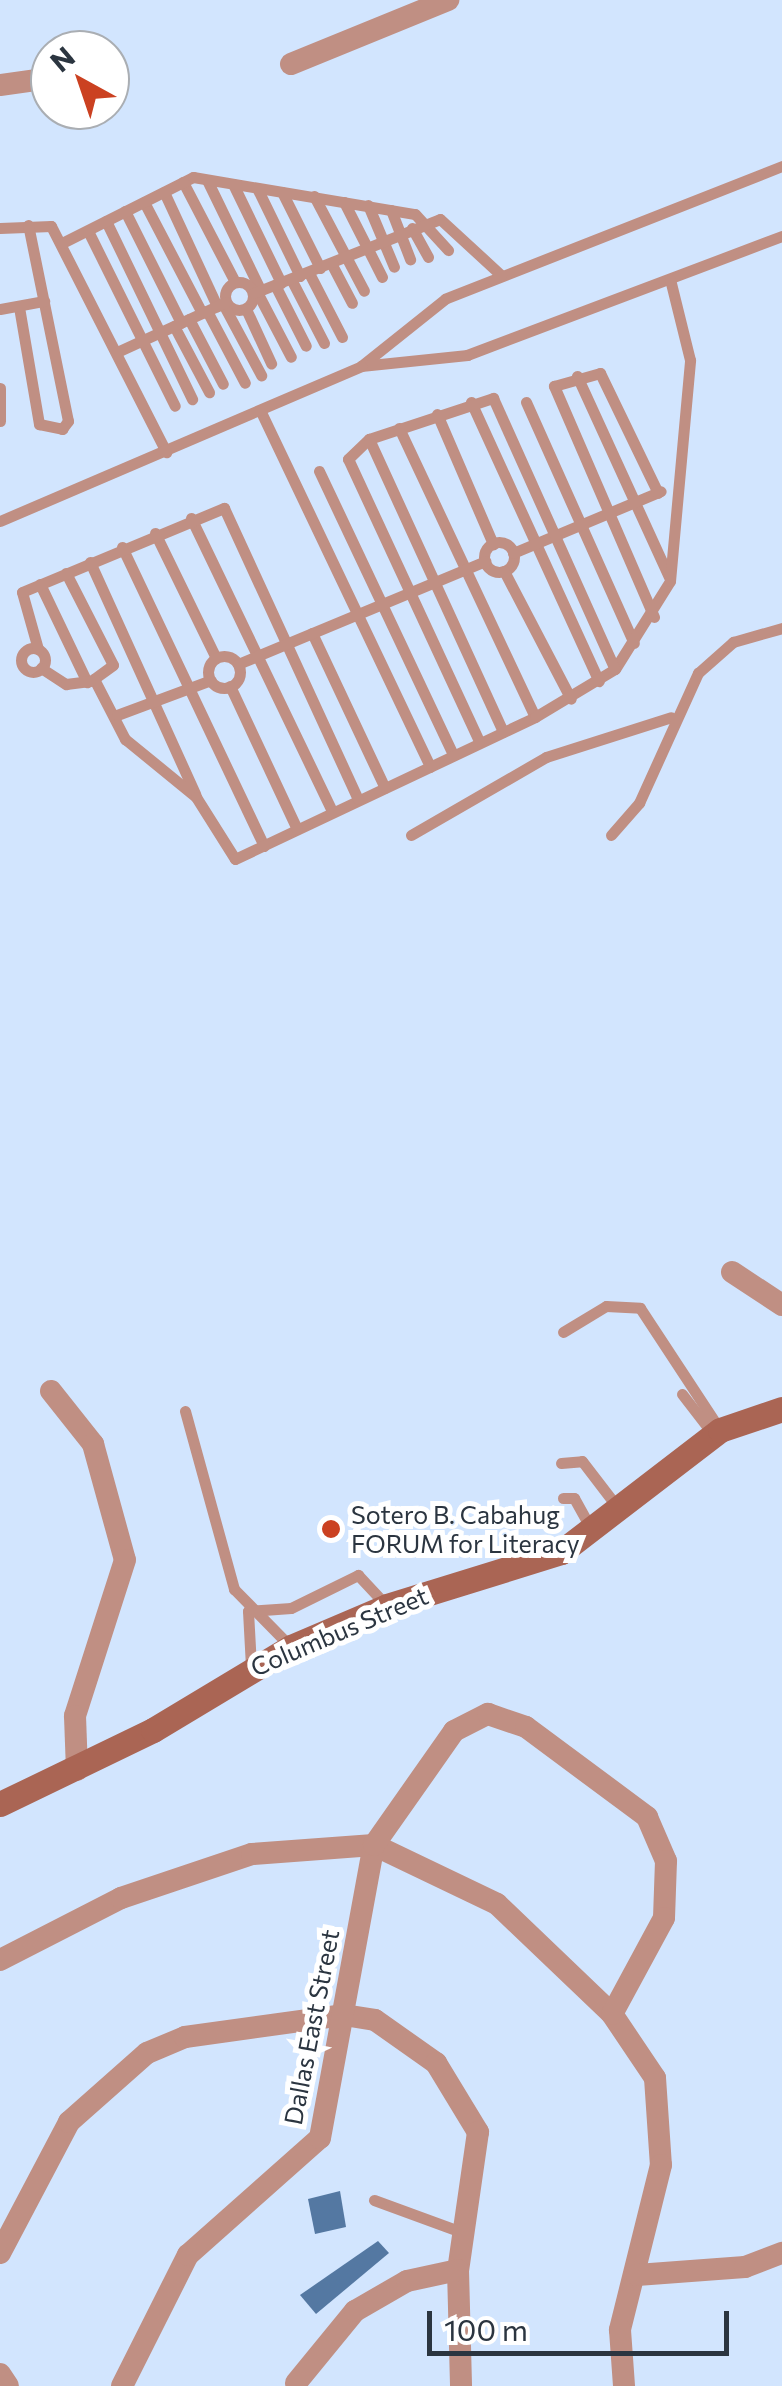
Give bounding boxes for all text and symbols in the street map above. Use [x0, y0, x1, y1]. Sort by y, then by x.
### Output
north arrow [30, 30, 130, 130]
text: N [43, 39, 81, 78]
place label: Sotero B. Cabahug FORUM for Literacy [351, 1500, 580, 1559]
marker: Sotero B. Cabahug FORUM for Literacy [320, 1518, 342, 1540]
street label: Columbus Street [246, 1580, 432, 1682]
street label: Dallas East Street [277, 1927, 345, 2127]
scale bar [432, 2291, 734, 2353]
text: 100 m [444, 2310, 528, 2347]

